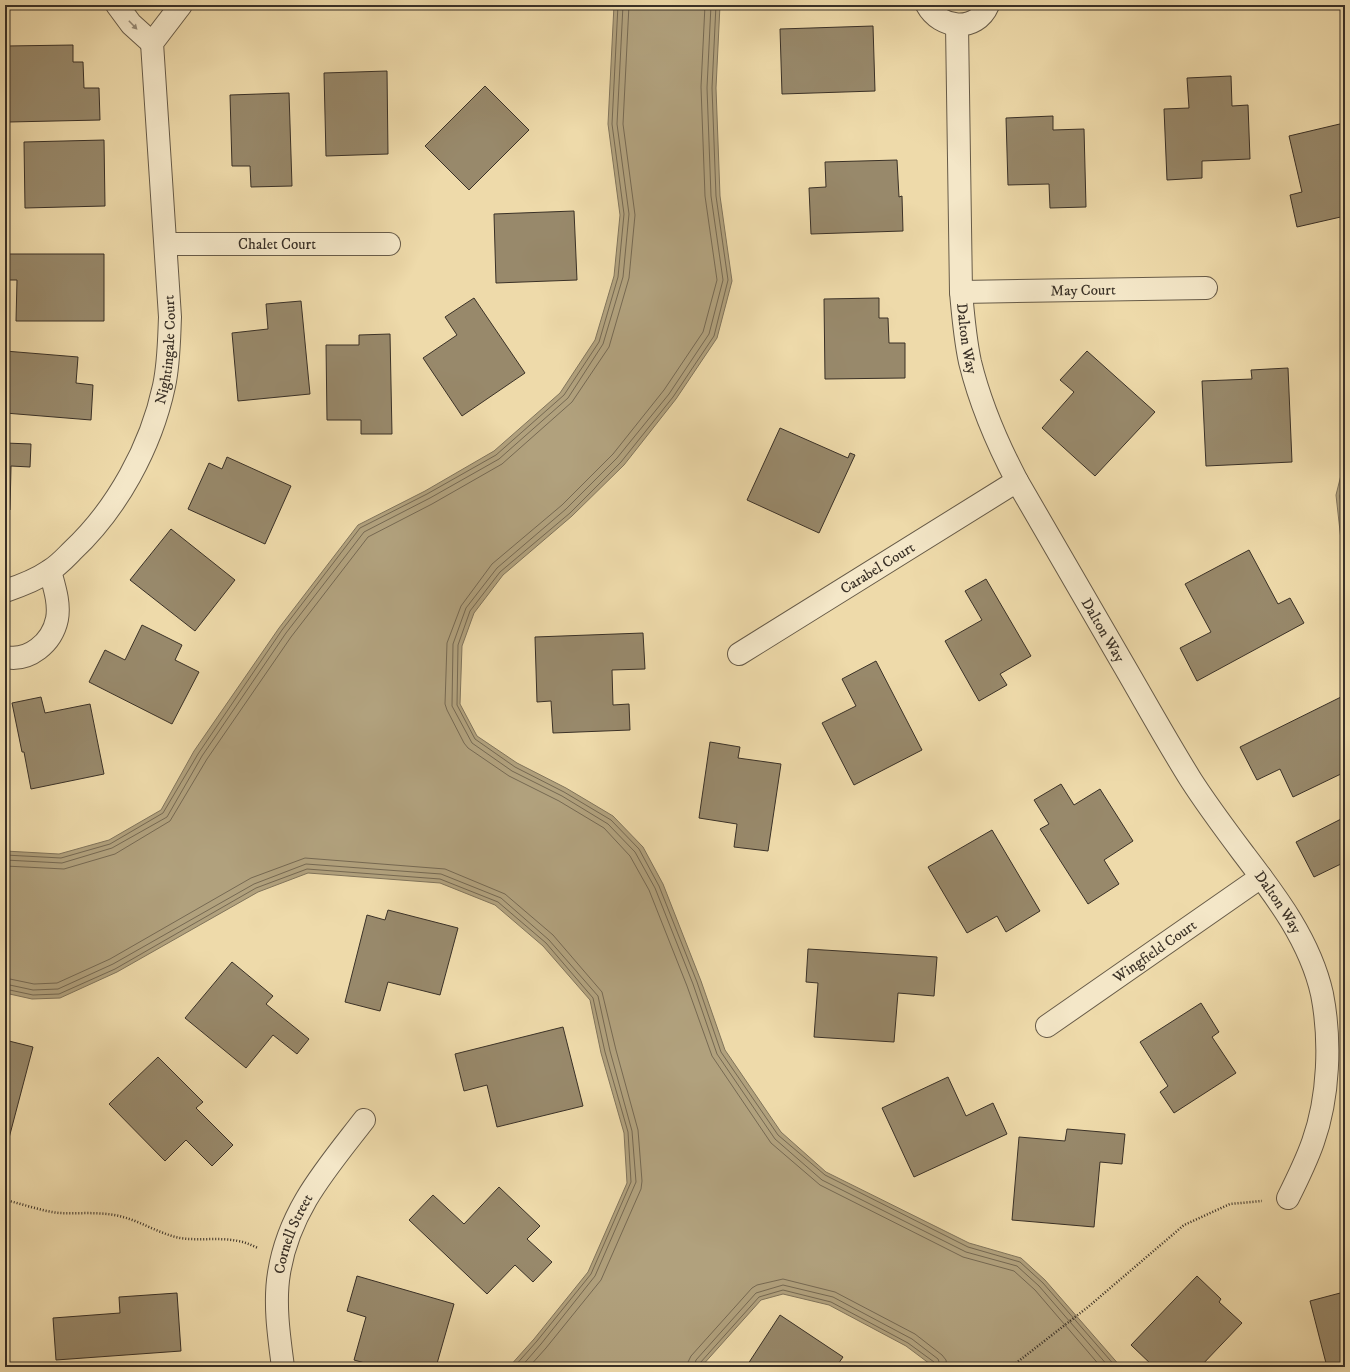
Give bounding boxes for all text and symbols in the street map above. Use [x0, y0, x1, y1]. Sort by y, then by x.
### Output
one-way arrow [128, 20, 138, 30]
street label: Chalet Court [238, 235, 316, 254]
street label: May Court [1050, 280, 1116, 300]
street label: Nightingale Court [150, 294, 180, 406]
street label: Dalton Way [952, 302, 982, 377]
street label: Carabel Court [837, 537, 918, 598]
street label: Dalton Way [1077, 594, 1130, 666]
street label: Dalton Way [1250, 867, 1306, 938]
street label: Wingfield Court [1108, 915, 1200, 987]
street label: Cornell Street [269, 1190, 317, 1275]

